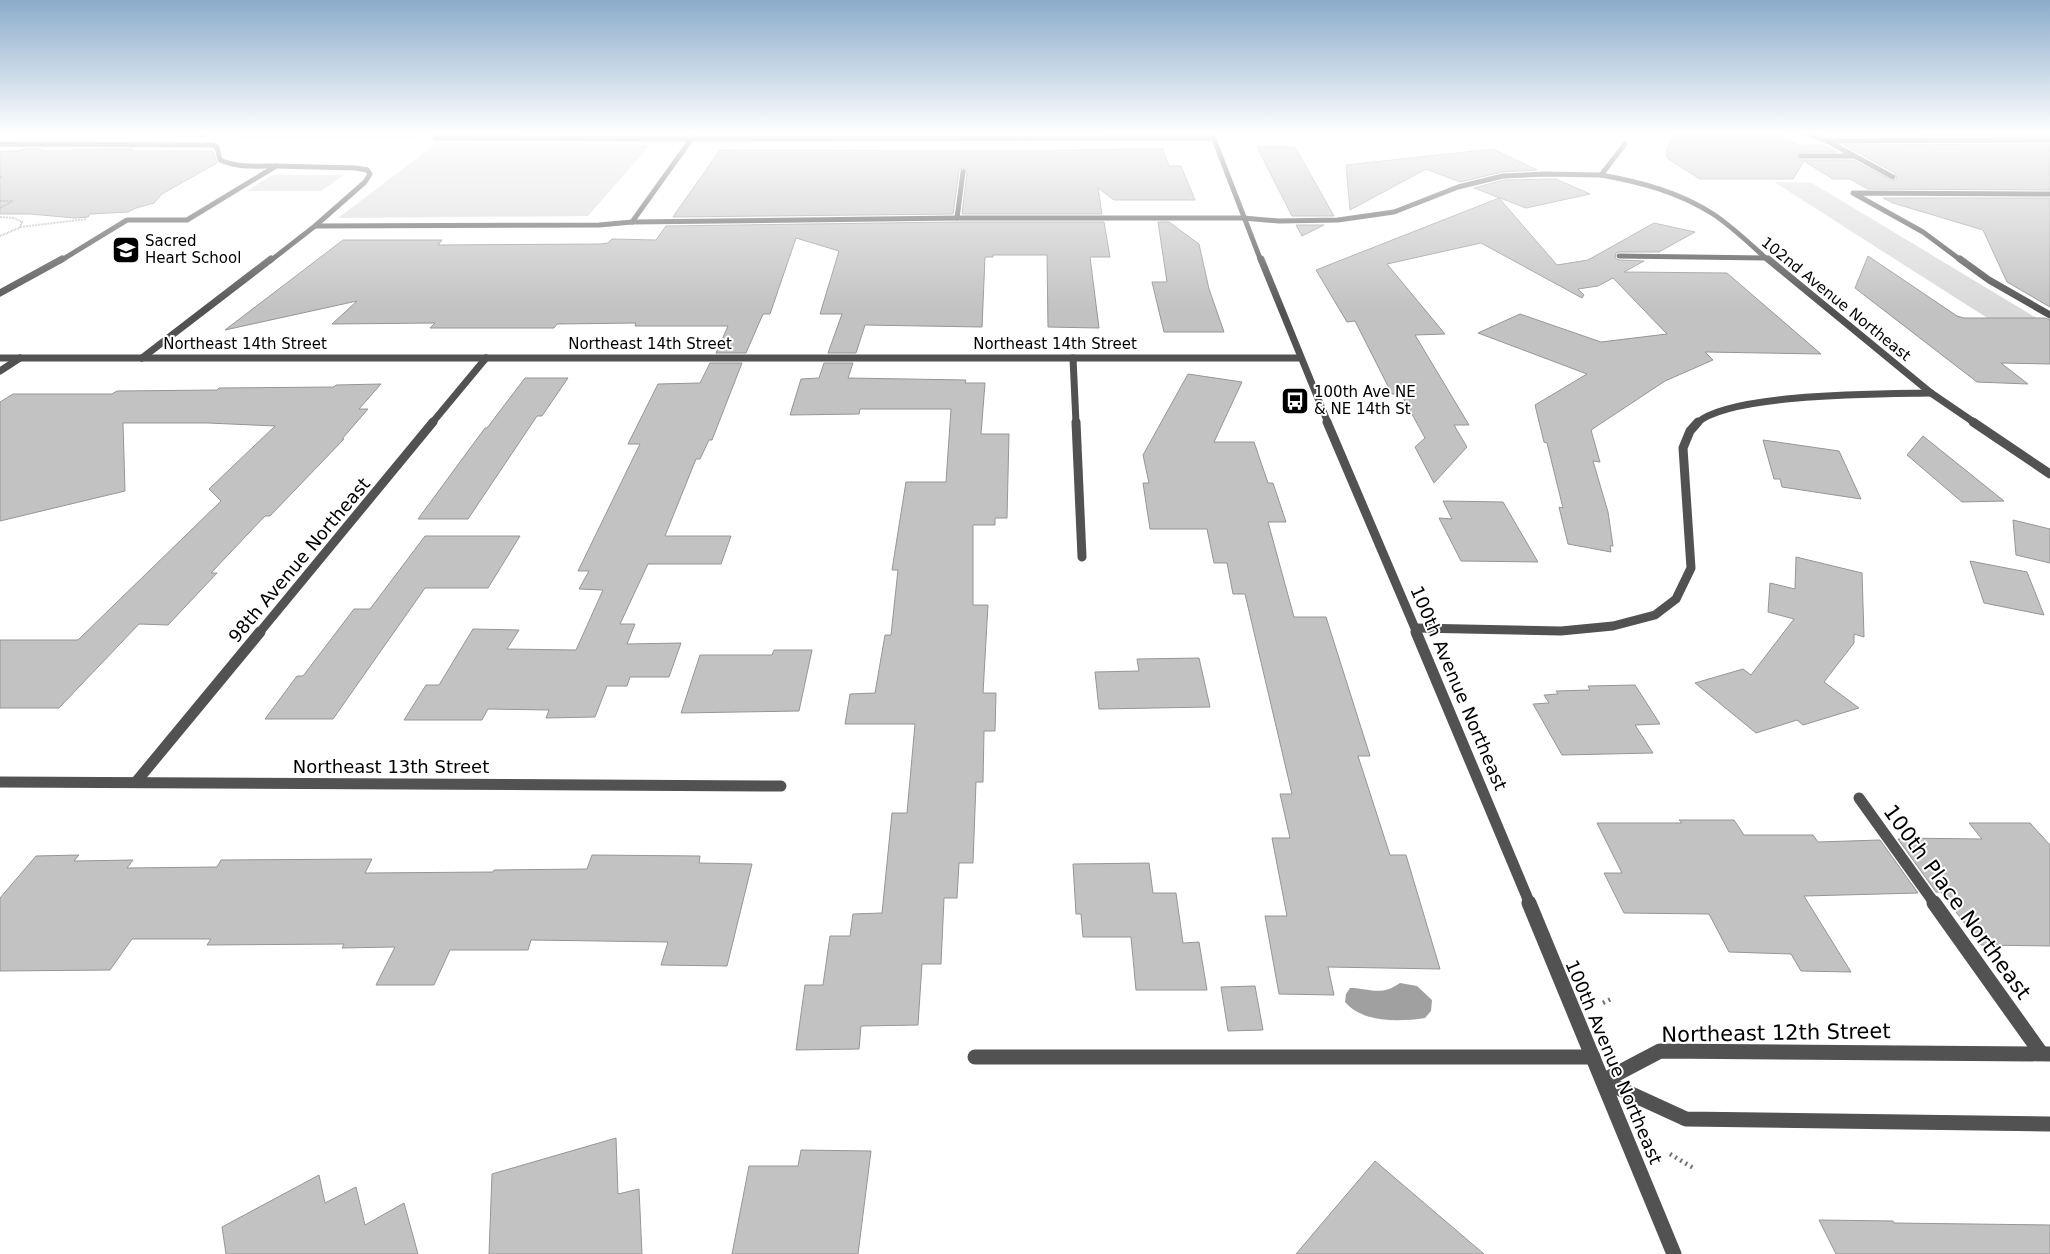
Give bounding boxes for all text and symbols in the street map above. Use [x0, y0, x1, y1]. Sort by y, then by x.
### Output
place label: Sacred Heart School [145, 232, 241, 267]
street label: 102nd Avenue Northeast [1758, 233, 1914, 365]
school or university icon: Sacred Heart School [111, 235, 141, 265]
street label: Northeast 14th Street [163, 335, 327, 353]
street label: Northeast 14th Street [568, 335, 732, 353]
street label: Northeast 14th Street [973, 335, 1137, 353]
place label: 100th Ave NE & NE 14th St [1314, 383, 1416, 418]
bus stop icon: 100th Ave NE & NE 14th St [1280, 386, 1310, 416]
street label: 98th Avenue Northeast [224, 473, 374, 647]
street label: 100th Avenue Northeast [1406, 583, 1512, 793]
street label: Northeast 13th Street [293, 756, 489, 777]
street label: 100th Place Northeast [1878, 800, 2036, 1004]
street label: 100th Avenue Northeast [1561, 957, 1667, 1167]
street label: Northeast 12th Street [1661, 1019, 1891, 1047]

